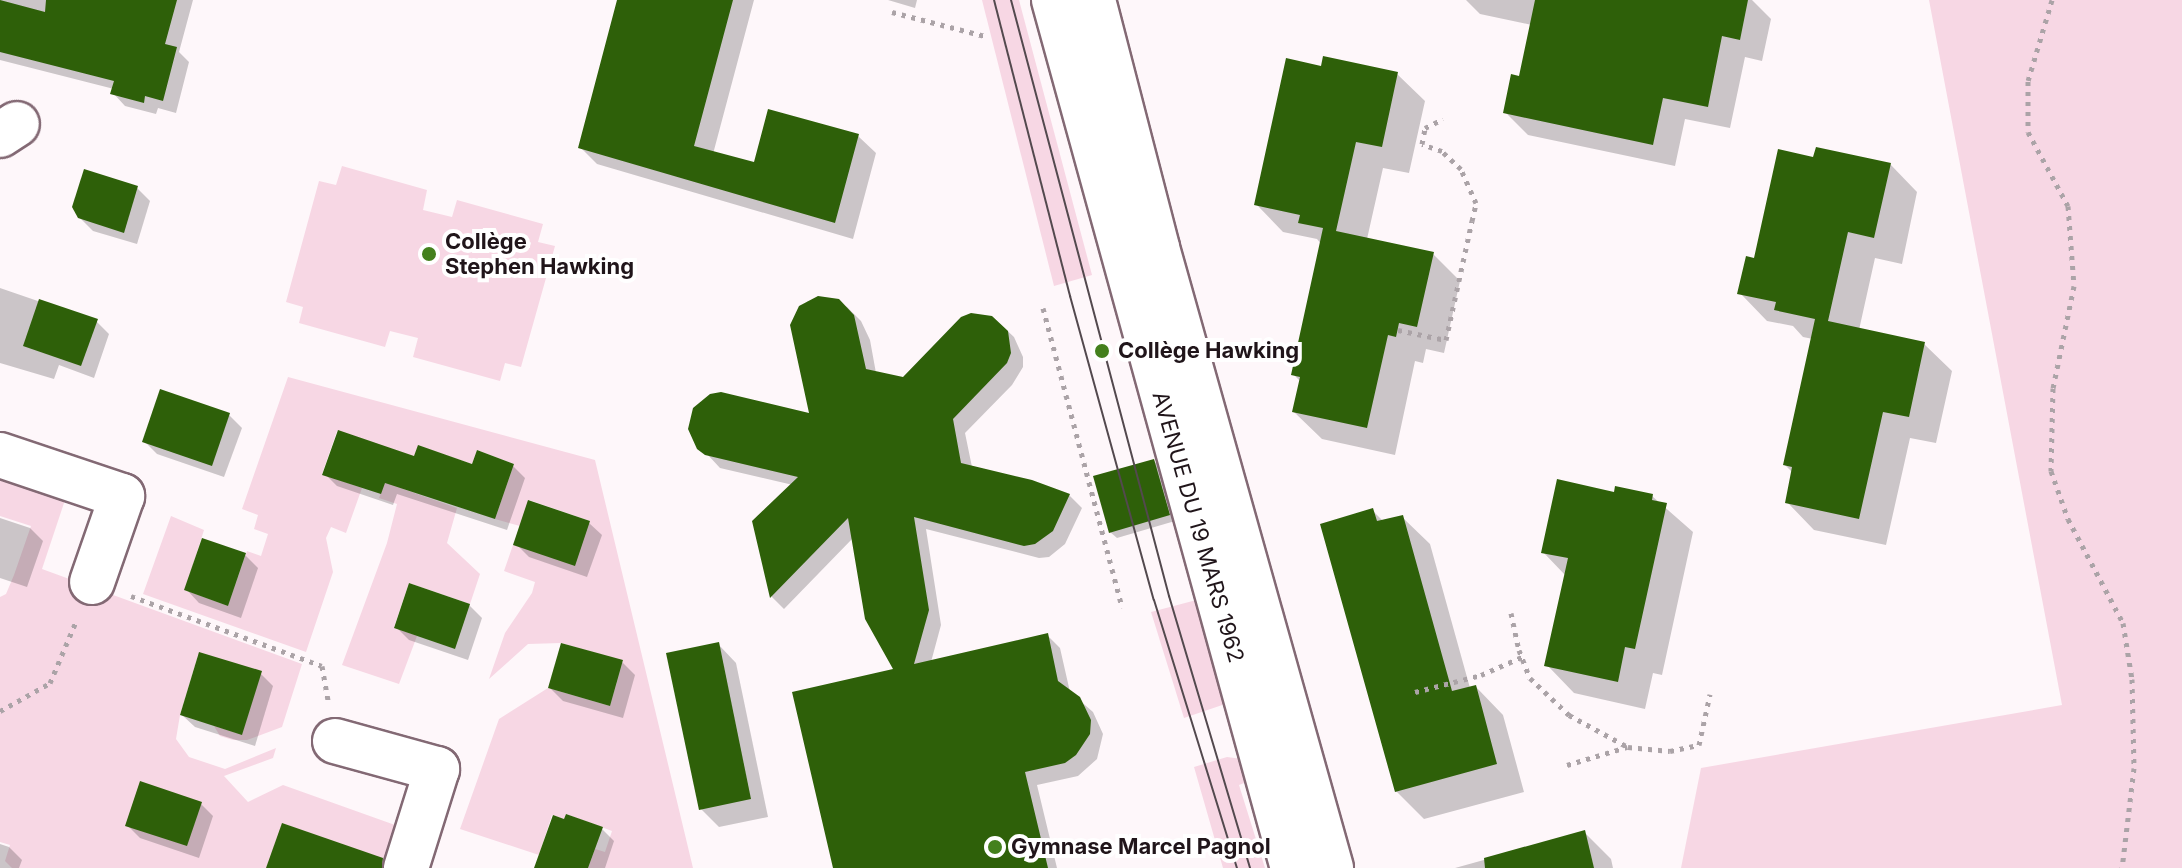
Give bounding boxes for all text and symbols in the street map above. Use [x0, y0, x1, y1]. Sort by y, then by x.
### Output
place label: Collège Stephen Hawking [445, 228, 634, 280]
marker: Collège Stephen Hawking [420, 245, 438, 263]
place label: Collège Hawking [1118, 338, 1299, 364]
marker: Collège Hawking [1093, 342, 1111, 360]
street label: AVENUE DU 19 MARS 1962 [1147, 388, 1249, 666]
place label: Gymnase Marcel Pagnol [1011, 834, 1271, 860]
marker: Gymnase Marcel Pagnol [986, 838, 1004, 856]

